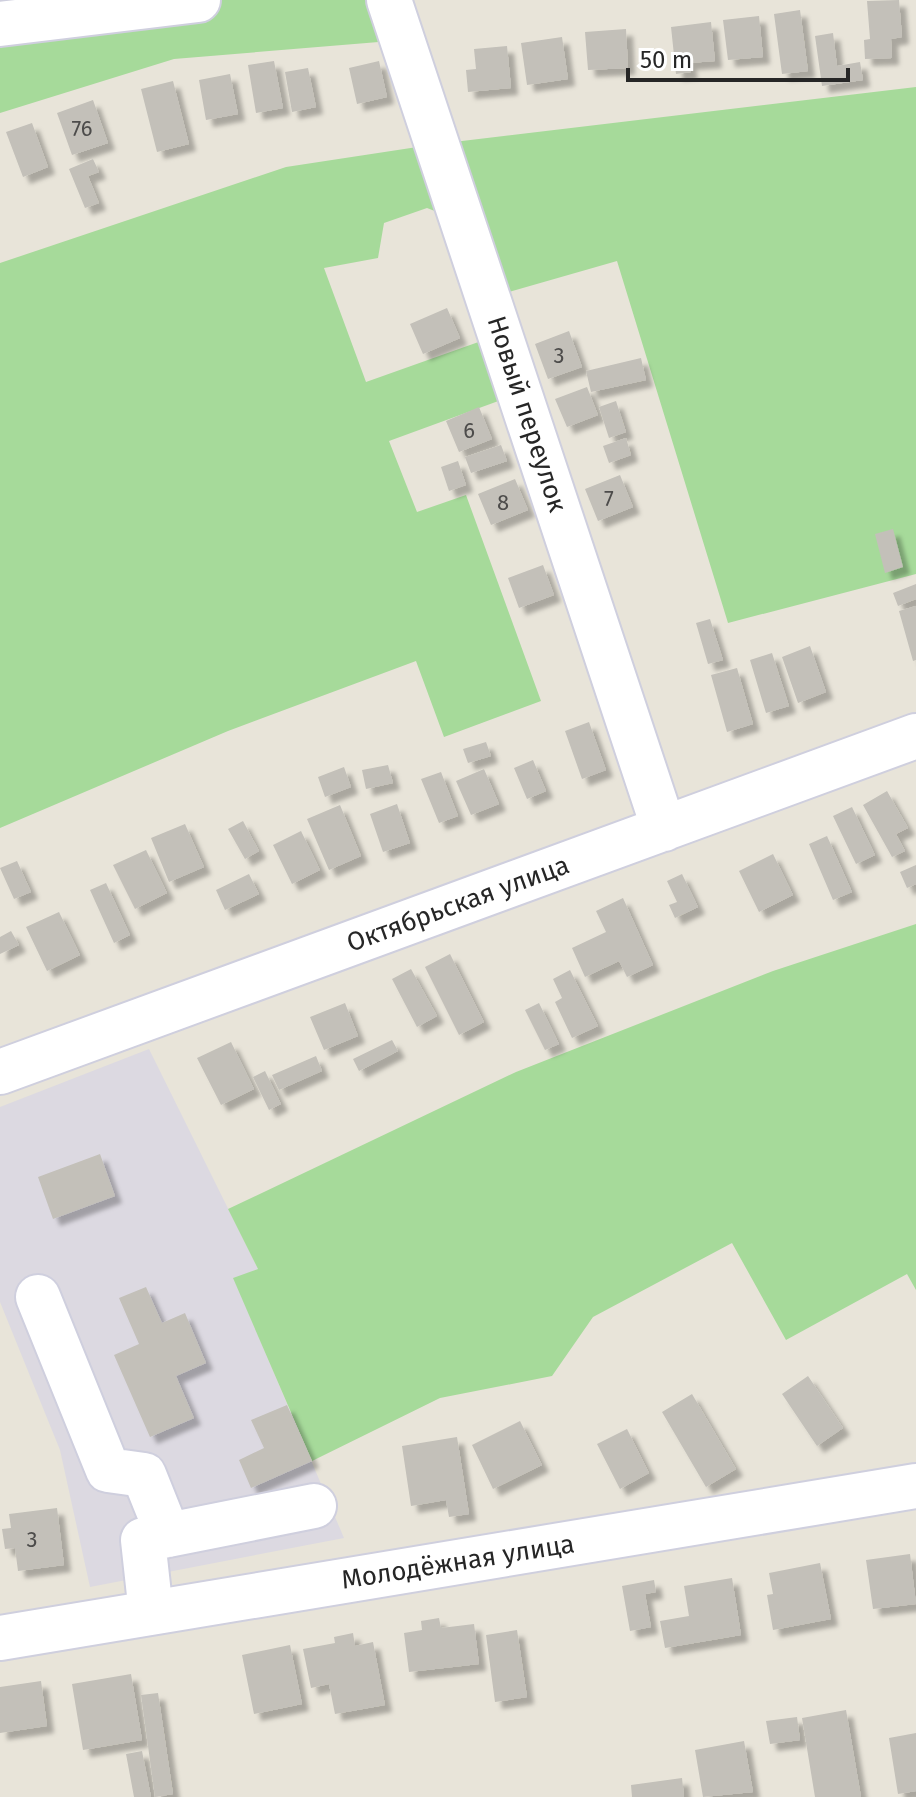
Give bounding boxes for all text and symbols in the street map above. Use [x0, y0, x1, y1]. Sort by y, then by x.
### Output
scale bar [628, 32, 848, 82]
text: 50 m [640, 46, 692, 74]
house number: 76 [72, 115, 93, 142]
street label: Новый переулок [481, 312, 573, 516]
house number: 3 [554, 342, 564, 369]
house number: 6 [463, 417, 475, 444]
house number: 7 [604, 485, 614, 512]
house number: 8 [497, 489, 509, 516]
street label: Октябрьская улица [343, 849, 573, 959]
house number: 3 [27, 1526, 37, 1553]
street label: Молодёжная улица [339, 1528, 577, 1596]

